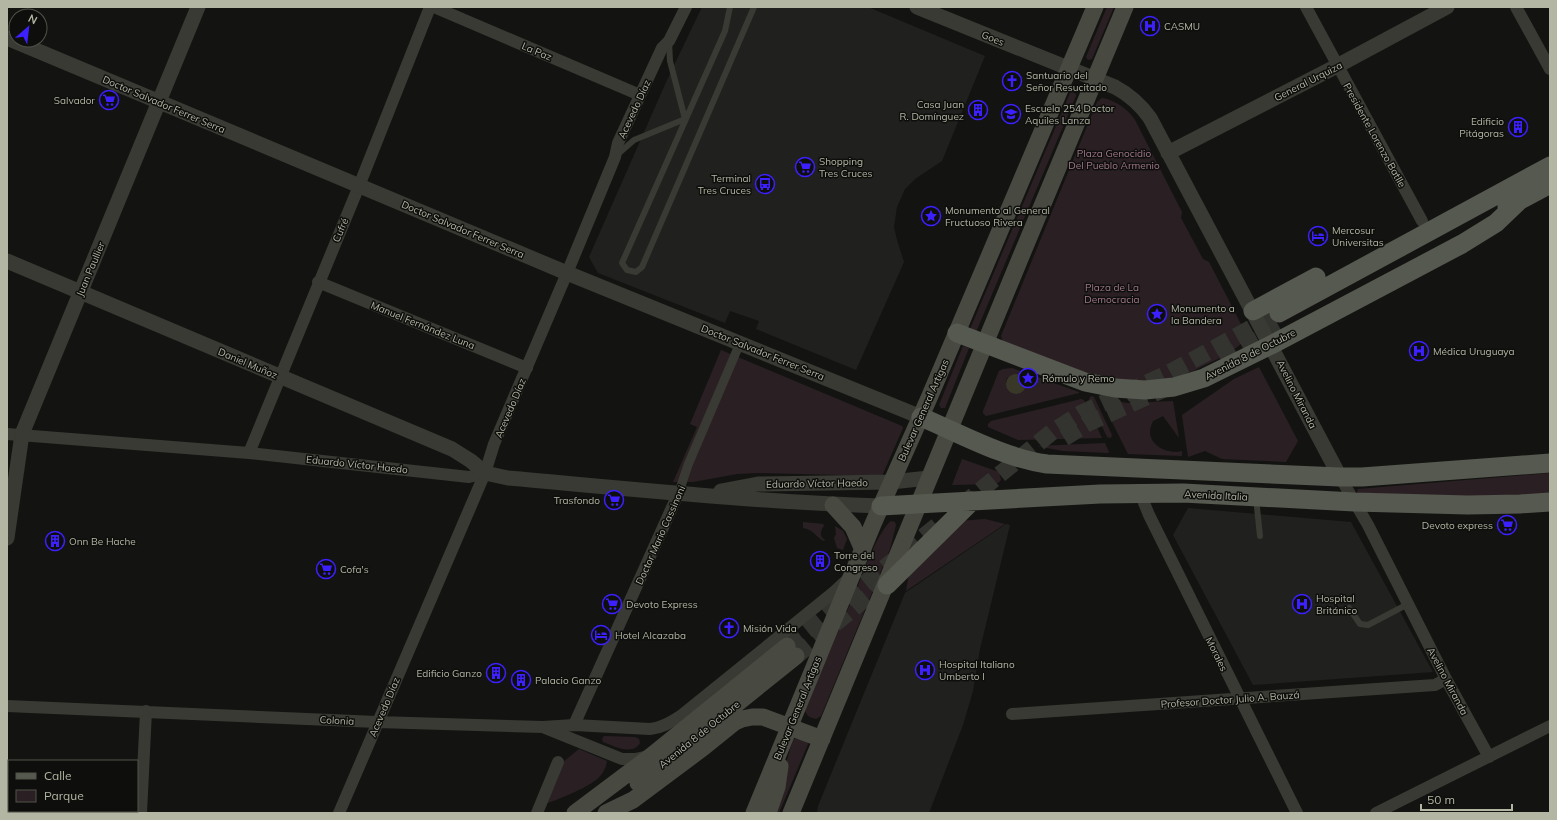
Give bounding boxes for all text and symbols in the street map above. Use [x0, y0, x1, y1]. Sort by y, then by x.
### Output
north arrow [8, 8, 48, 48]
text: N [26, 11, 40, 27]
hospital icon: CASMU [1139, 15, 1161, 37]
place label: CASMU [1164, 20, 1200, 33]
street label: Goes [980, 28, 1006, 49]
street label: La Paz [520, 39, 554, 64]
street label: General Urquiza [1272, 59, 1344, 104]
place label: Santuario del Señor Resucitado [1026, 69, 1107, 94]
church icon: Santuario del Señor Resucitado [1001, 70, 1023, 92]
street label: Doctor Salvador Ferrer Serra [101, 73, 227, 136]
street label: Acevedo Díaz [615, 78, 654, 141]
street label: Presidente Lorenzo Batlle [1340, 81, 1409, 190]
supermarket icon: Salvador [98, 89, 120, 111]
place label: Salvador [54, 94, 95, 107]
place label: Casa Juan R. Domínguez [900, 98, 964, 123]
building icon: Casa Juan R. Domínguez [967, 99, 989, 121]
place label: Escuela 254 Doctor Aquiles Lanza [1025, 102, 1115, 127]
school or university icon: Escuela 254 Doctor Aquiles Lanza [1000, 103, 1022, 125]
place label: Edificio Pitágoras [1459, 115, 1504, 140]
building icon: Edificio Pitágoras [1507, 116, 1529, 138]
park label: Plaza Genocidio Del Pueblo Armenio [1068, 147, 1160, 172]
place label: Shopping Tres Cruces [819, 155, 872, 180]
supermarket icon: Shopping Tres Cruces [794, 156, 816, 178]
place label: Terminal Tres Cruces [698, 172, 751, 197]
bus stop icon: Terminal Tres Cruces [754, 173, 776, 195]
street label: Doctor Salvador Ferrer Serra [400, 198, 526, 261]
place label: Monumento al General Fructuoso Rivera [945, 204, 1050, 229]
place icon: Monumento al General Fructuoso Rivera [920, 205, 942, 227]
street label: Cufré [330, 216, 351, 244]
place label: Mercosur Universitas [1332, 224, 1384, 249]
hotel icon: Mercosur Universitas [1307, 225, 1329, 247]
street label: Juan Paullier [73, 240, 108, 298]
park label: Plaza de La Democracia [1084, 281, 1140, 306]
street label: Manuel Fernández Luna [369, 299, 477, 352]
place label: Monumento a la Bandera [1171, 302, 1235, 327]
place icon: Monumento a la Bandera [1146, 303, 1168, 325]
street label: Doctor Salvador Ferrer Serra [699, 322, 826, 383]
street label: Avenida 8 de Octubre [1203, 326, 1298, 383]
hospital icon: Médica Uruguaya [1408, 340, 1430, 362]
street label: Daniel Muñoz [216, 345, 279, 382]
place label: Médica Uruguaya [1433, 345, 1515, 358]
street label: Bulevar General Artigas [895, 357, 952, 463]
street label: Avelino Miranda [1274, 358, 1319, 431]
place icon: Rómulo y Remo [1017, 367, 1039, 389]
place label: Rómulo y Remo [1042, 372, 1115, 385]
street label: Acevedo Díaz [492, 376, 529, 440]
street label: Eduardo Víctor Haedo [306, 453, 409, 476]
street label: Eduardo Víctor Haedo [766, 476, 868, 491]
street label: Doctor Mario Cassinoni [633, 484, 688, 587]
street label: Avenida Italia [1184, 487, 1248, 504]
supermarket icon: Trasfondo [603, 489, 625, 511]
place label: Trasfondo [554, 494, 600, 507]
supermarket icon: Devoto express [1496, 514, 1518, 536]
place label: Devoto express [1422, 519, 1493, 532]
building icon: Onn Be Hache [44, 530, 66, 552]
place label: Onn Be Hache [69, 535, 136, 548]
place label: Torre del Congreso [834, 549, 878, 574]
building icon: Torre del Congreso [809, 550, 831, 572]
supermarket icon: Cofa's [315, 558, 337, 580]
place label: Cofa's [340, 563, 369, 576]
place label: Hospital Británico [1316, 592, 1357, 617]
supermarket icon: Devoto Express [601, 593, 623, 615]
hospital icon: Hospital Británico [1291, 593, 1313, 615]
place label: Devoto Express [626, 598, 698, 611]
church icon: Misión Vida [718, 617, 740, 639]
place label: Misión Vida [743, 622, 797, 635]
hotel icon: Hotel Alcazaba [590, 624, 612, 646]
place label: Hotel Alcazaba [615, 629, 686, 642]
street label: Morales [1203, 635, 1230, 674]
street label: Avelino Miranda [1424, 645, 1471, 717]
street label: Bulevar General Artigas [771, 654, 824, 762]
place label: Hospital Italiano Umberto I [939, 658, 1015, 683]
hospital icon: Hospital Italiano Umberto I [914, 659, 936, 681]
building icon: Edificio Ganzo [485, 662, 507, 684]
place label: Edificio Ganzo [416, 667, 482, 680]
building icon: Palacio Ganzo [510, 669, 532, 691]
place label: Palacio Ganzo [535, 674, 602, 687]
street label: Acevedo Díaz [366, 675, 403, 739]
street label: Profesor Doctor Julio A. Bauzá [1160, 688, 1300, 711]
street label: Avenida 8 de Octubre [656, 698, 742, 771]
street label: Colonia [319, 713, 355, 728]
legend [8, 760, 138, 812]
text: Calle [44, 768, 71, 783]
scale bar [1421, 786, 1512, 812]
text: Parque [44, 788, 84, 803]
text: 50 m [1427, 792, 1455, 807]

